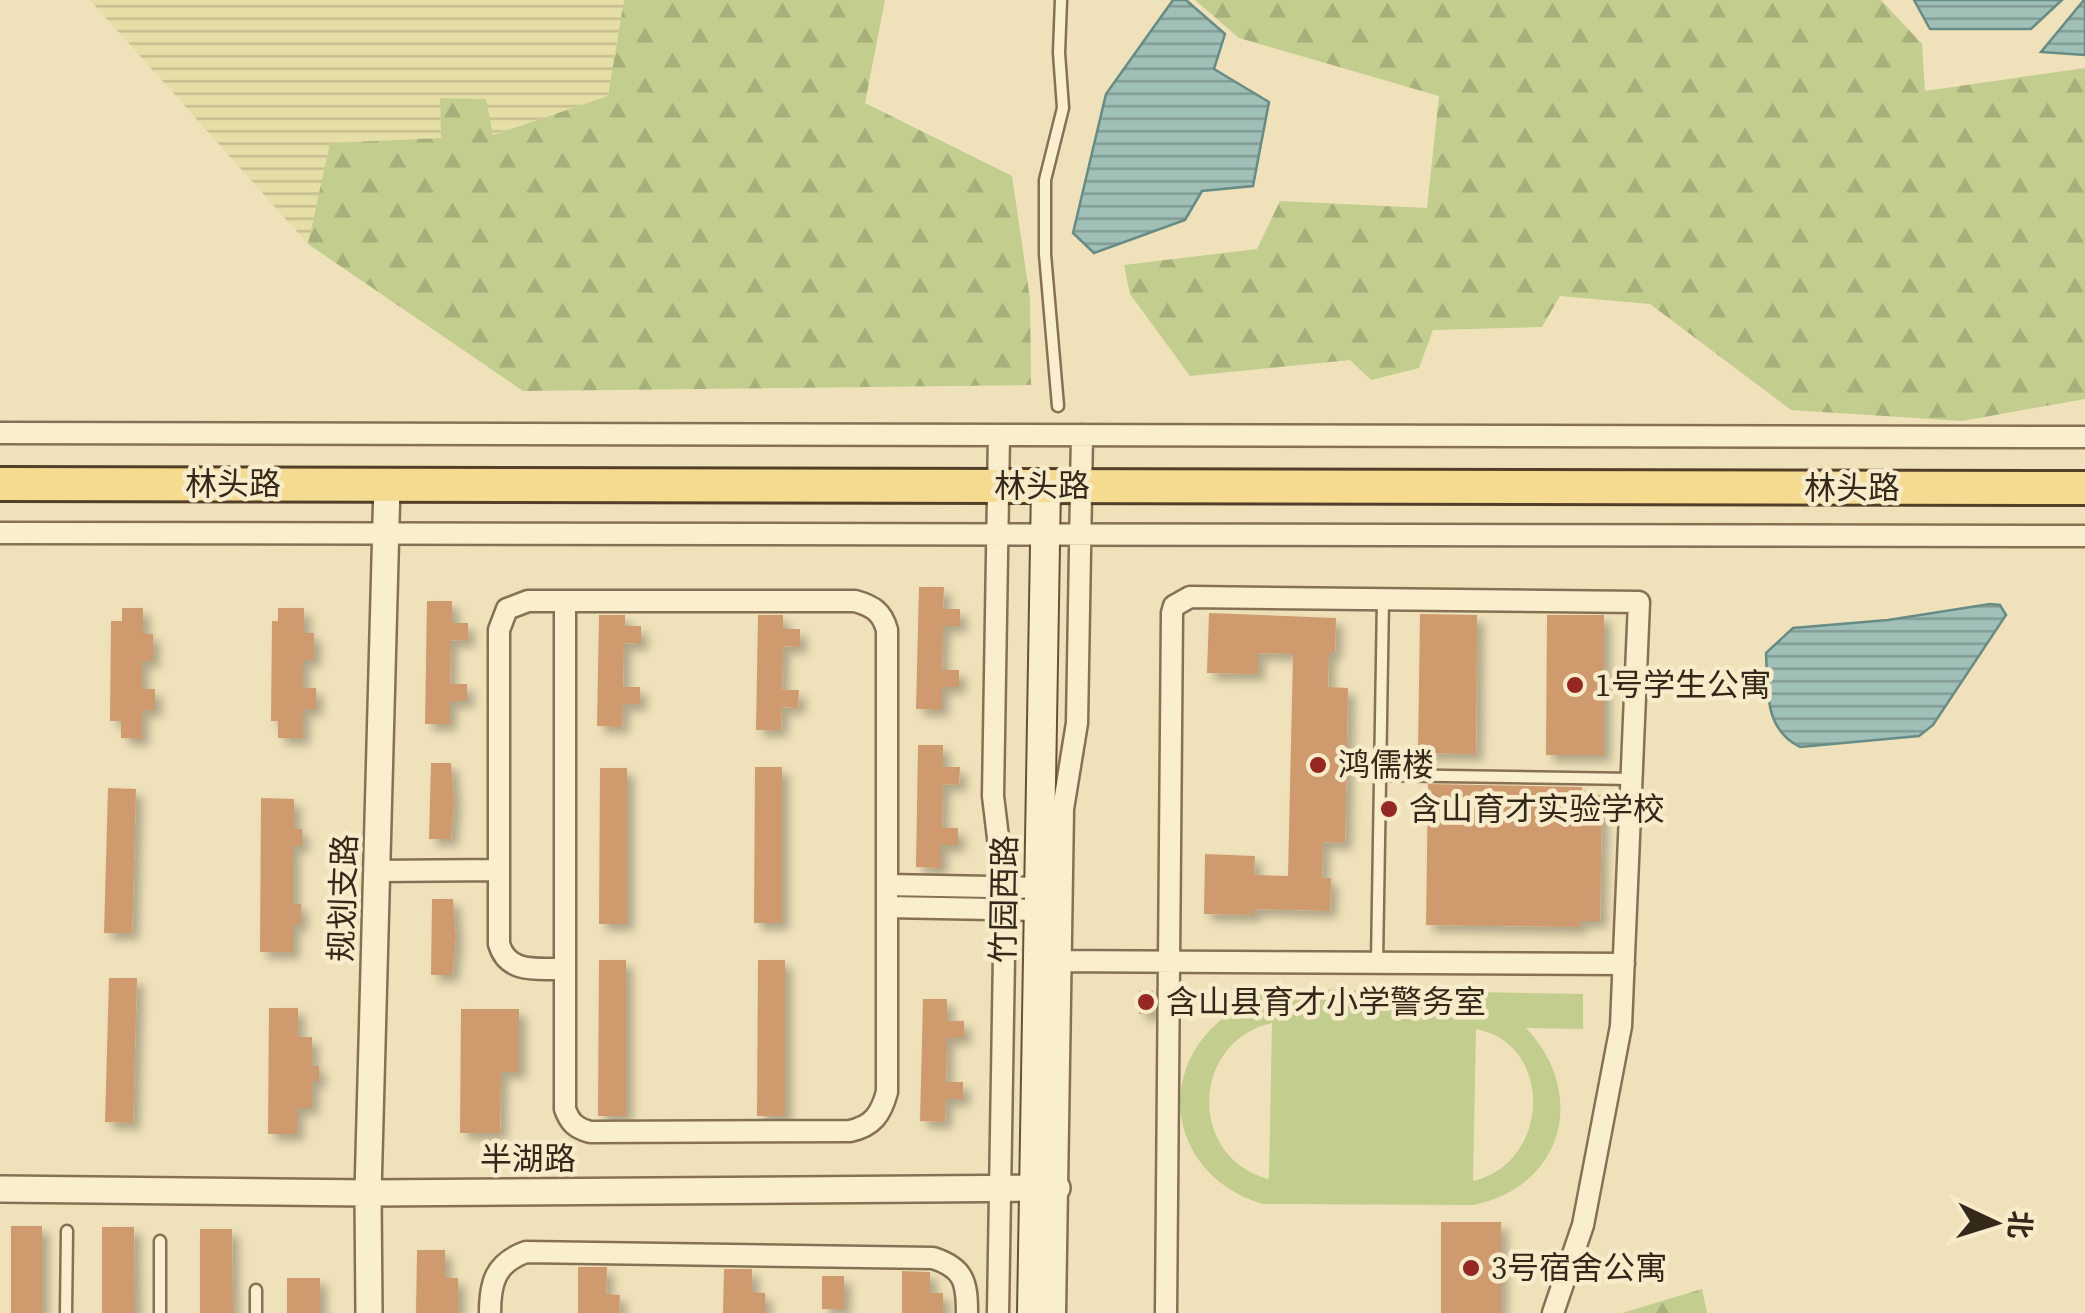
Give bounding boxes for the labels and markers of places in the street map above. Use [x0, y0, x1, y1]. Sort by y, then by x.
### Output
place label: 1号学生公寓 [1595, 663, 1771, 707]
marker: 1号学生公寓 [1564, 674, 1586, 696]
place label: 鸿儒楼 [1338, 743, 1434, 787]
marker: 鸿儒楼 [1307, 754, 1329, 776]
place label: 含山育才实验学校 [1409, 787, 1665, 831]
marker: 含山育才实验学校 [1378, 798, 1400, 820]
place label: 含山县育才小学警务室 [1166, 980, 1486, 1024]
marker: 含山县育才小学警务室 [1135, 991, 1157, 1013]
place label: 3号宿舍公寓 [1491, 1246, 1667, 1290]
marker: 3号宿舍公寓 [1460, 1257, 1482, 1279]

